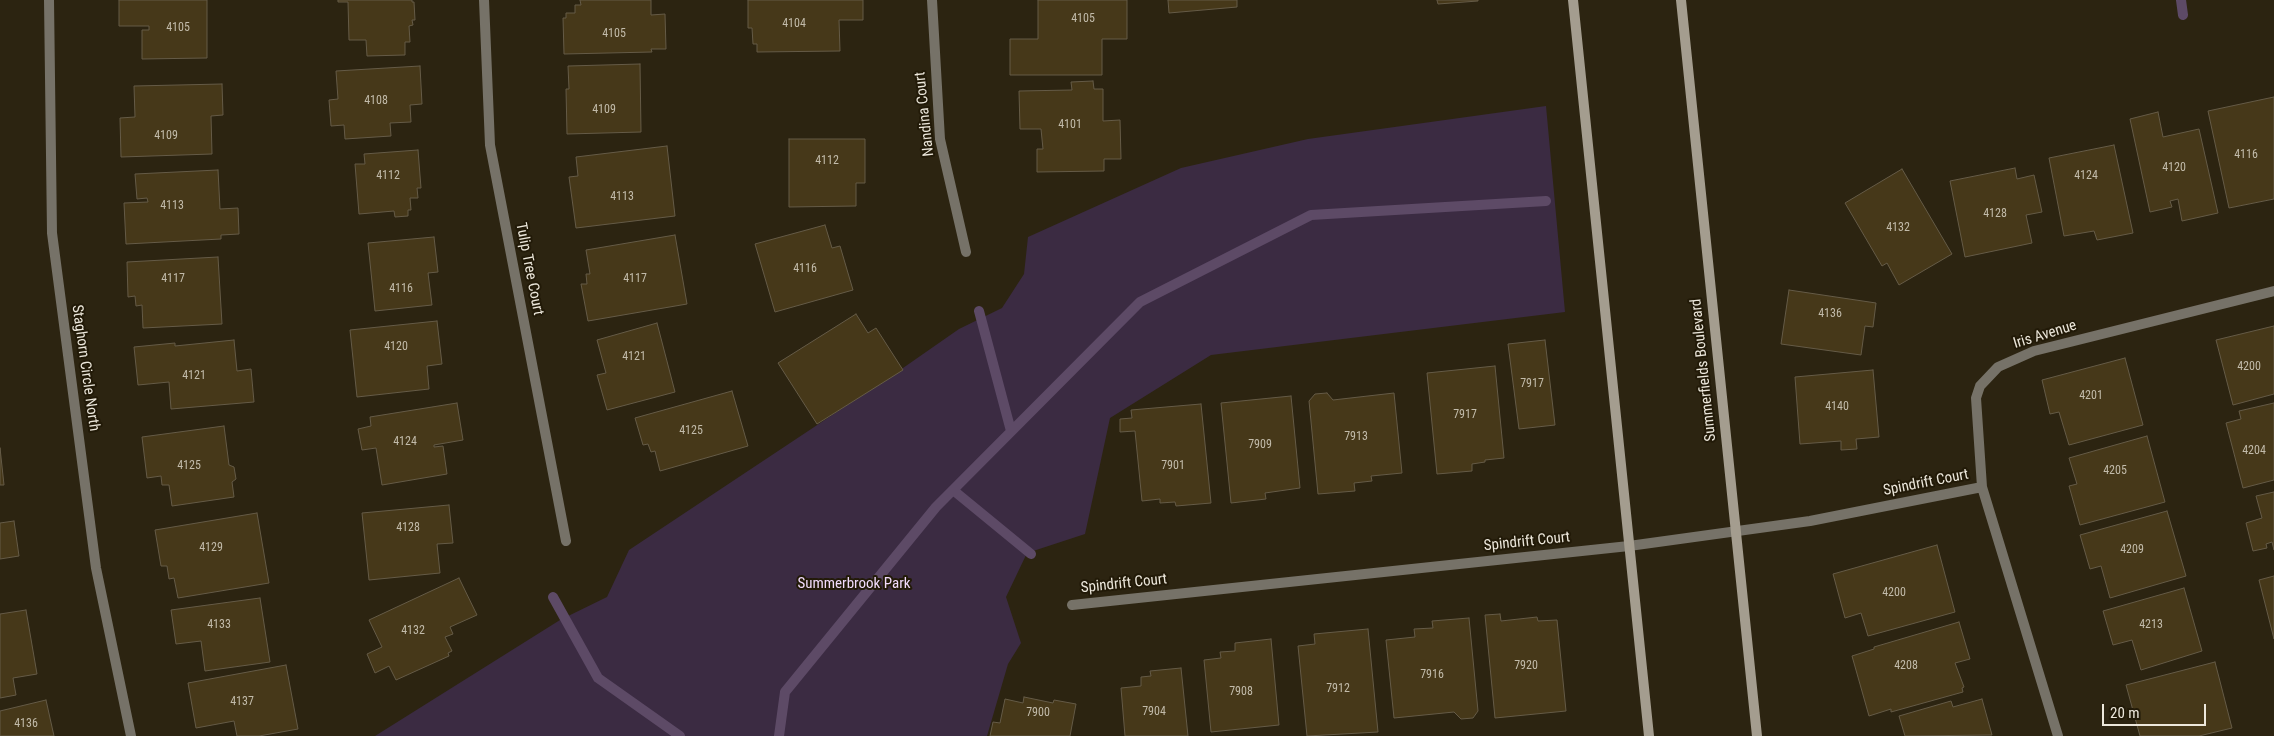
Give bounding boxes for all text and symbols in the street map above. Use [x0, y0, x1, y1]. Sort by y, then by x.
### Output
house number: 4105 [1071, 12, 1095, 26]
house number: 4104 [782, 17, 806, 31]
house number: 4105 [166, 21, 190, 35]
house number: 4105 [602, 27, 626, 41]
street label: Nandina Court [912, 71, 938, 157]
house number: 4108 [364, 94, 388, 108]
house number: 4109 [592, 103, 616, 117]
house number: 4101 [1058, 118, 1082, 132]
house number: 4109 [154, 129, 178, 143]
house number: 4116 [2234, 148, 2258, 162]
house number: 4112 [815, 154, 839, 168]
house number: 4120 [2162, 161, 2186, 175]
house number: 4112 [376, 169, 400, 183]
house number: 4124 [2074, 169, 2098, 183]
house number: 4113 [610, 190, 634, 204]
house number: 4113 [160, 199, 184, 213]
house number: 4128 [1983, 207, 2007, 221]
street label: Tulip Tree Court [511, 221, 547, 317]
house number: 4132 [1886, 221, 1910, 235]
house number: 4116 [793, 262, 817, 276]
house number: 4117 [161, 272, 185, 286]
house number: 4117 [623, 272, 647, 286]
house number: 4116 [389, 282, 413, 296]
street label: Summerfields Boulevard [1688, 298, 1720, 442]
street label: Staghorn Circle North [67, 304, 103, 432]
house number: 4136 [1818, 307, 1842, 321]
street label: Iris Avenue [2011, 317, 2079, 353]
house number: 4120 [384, 340, 408, 354]
house number: 4121 [622, 350, 646, 364]
house number: 4200 [2237, 360, 2261, 374]
house number: 4121 [182, 369, 206, 383]
house number: 7917 [1520, 377, 1544, 391]
house number: 4201 [2079, 389, 2103, 403]
house number: 4140 [1825, 400, 1849, 414]
house number: 7917 [1453, 408, 1477, 422]
house number: 4125 [679, 424, 703, 438]
house number: 7913 [1344, 430, 1368, 444]
house number: 4124 [393, 435, 417, 449]
house number: 7909 [1248, 438, 1272, 452]
house number: 4204 [2242, 444, 2266, 458]
house number: 4125 [177, 459, 201, 473]
house number: 7901 [1161, 459, 1185, 473]
house number: 4205 [2103, 464, 2127, 478]
street label: Spindrift Court [1882, 466, 1970, 500]
house number: 4128 [396, 521, 420, 535]
street label: Spindrift Court [1483, 529, 1571, 555]
house number: 4129 [199, 541, 223, 555]
house number: 4209 [2120, 543, 2144, 557]
street label: Spindrift Court [1080, 571, 1168, 597]
park label: Summerbrook Park [797, 575, 911, 593]
house number: 4200 [1882, 586, 1906, 600]
house number: 4133 [207, 618, 231, 632]
house number: 4213 [2139, 618, 2163, 632]
house number: 4132 [401, 624, 425, 638]
house number: 7920 [1514, 659, 1538, 673]
house number: 4208 [1894, 659, 1918, 673]
house number: 7916 [1420, 668, 1444, 682]
house number: 7912 [1326, 682, 1350, 696]
house number: 7908 [1229, 685, 1253, 699]
scale bar [2104, 694, 2208, 726]
house number: 4137 [230, 695, 254, 709]
text: 20 m [2110, 704, 2140, 722]
house number: 7904 [1142, 705, 1166, 719]
house number: 7900 [1026, 706, 1050, 720]
house number: 4136 [14, 717, 38, 731]

